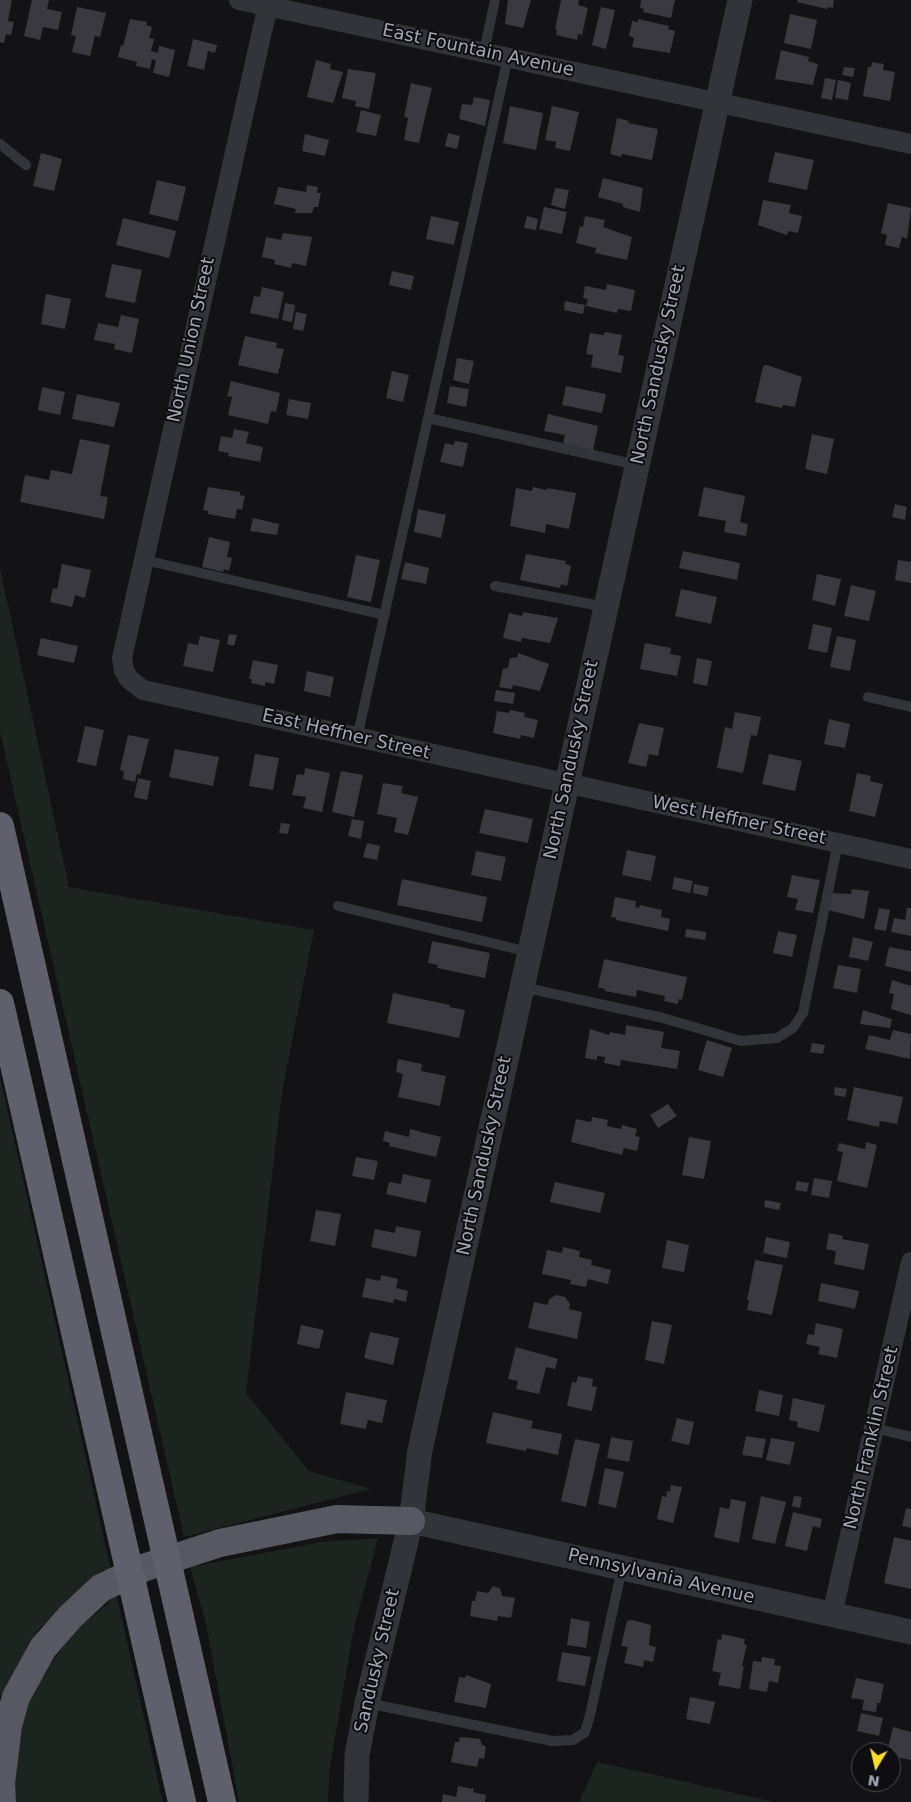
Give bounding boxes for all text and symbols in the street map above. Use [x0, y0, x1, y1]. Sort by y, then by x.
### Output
street label: East Fountain Avenue [380, 20, 576, 82]
street label: North Union Street [164, 255, 220, 425]
street label: North Sandusky Street [627, 263, 691, 467]
street label: North Sandusky Street [540, 658, 604, 862]
street label: East Heffner Street [260, 705, 432, 765]
street label: West Heffner Street [650, 792, 828, 850]
street label: North Sandusky Street [453, 1054, 517, 1258]
street label: North Franklin Street [840, 1344, 904, 1532]
street label: Pennsylvania Avenue [566, 1545, 756, 1609]
street label: Sandusky Street [351, 1587, 405, 1735]
north arrow [851, 1742, 901, 1792]
text: N [867, 1772, 881, 1790]

